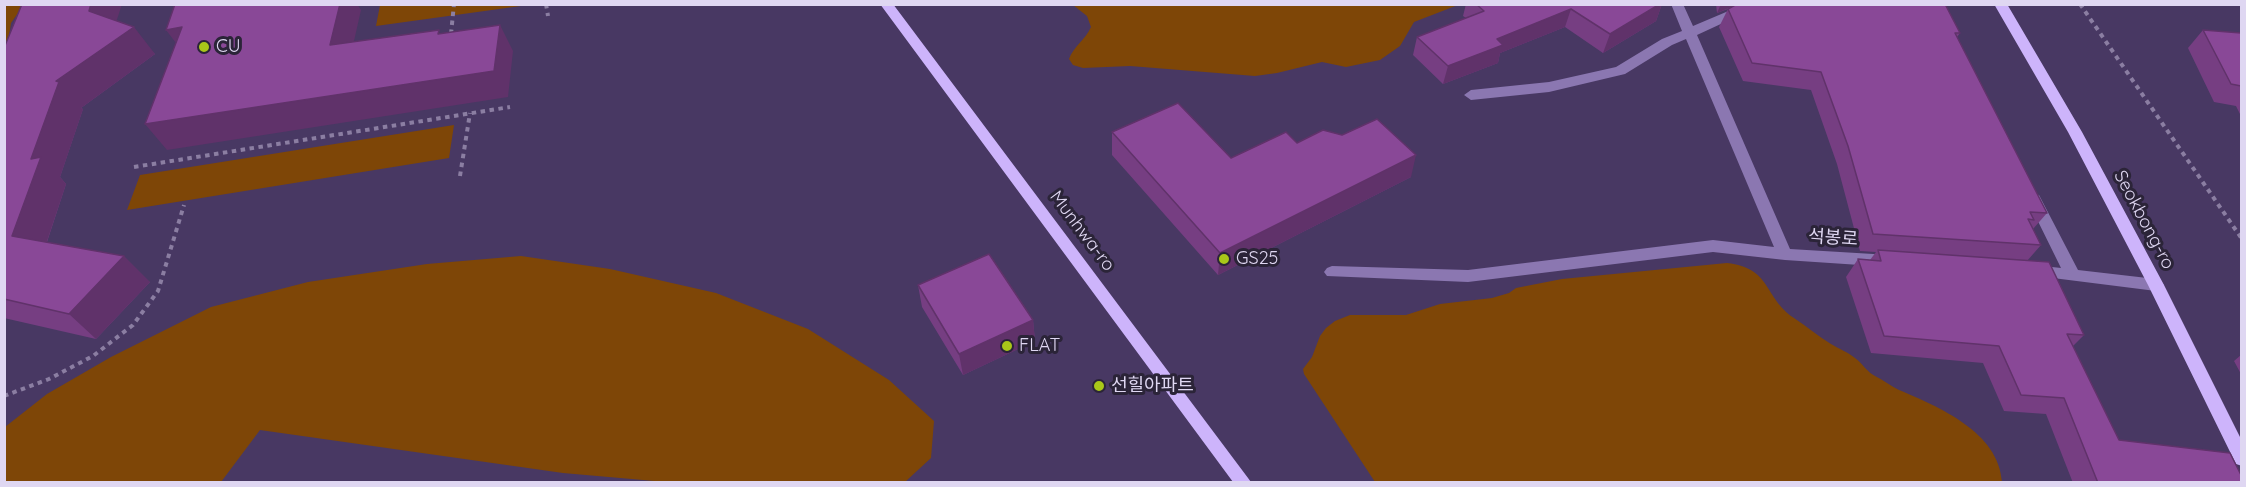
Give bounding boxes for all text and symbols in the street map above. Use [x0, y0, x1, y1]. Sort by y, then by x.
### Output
place label: CU [216, 36, 241, 58]
marker: CU [197, 40, 211, 54]
street label: Seokbong-ro [2109, 167, 2179, 273]
street label: Munhwa-ro [1045, 187, 1119, 275]
street label: 석봉로 [1807, 225, 1859, 251]
place label: GS25 [1236, 248, 1278, 270]
marker: GS25 [1217, 252, 1231, 266]
place label: FLAT [1019, 335, 1060, 357]
marker: FLAT [1000, 339, 1014, 353]
place label: 선힐아파트 [1111, 375, 1194, 397]
marker: 선힐아파트 [1092, 379, 1106, 393]

